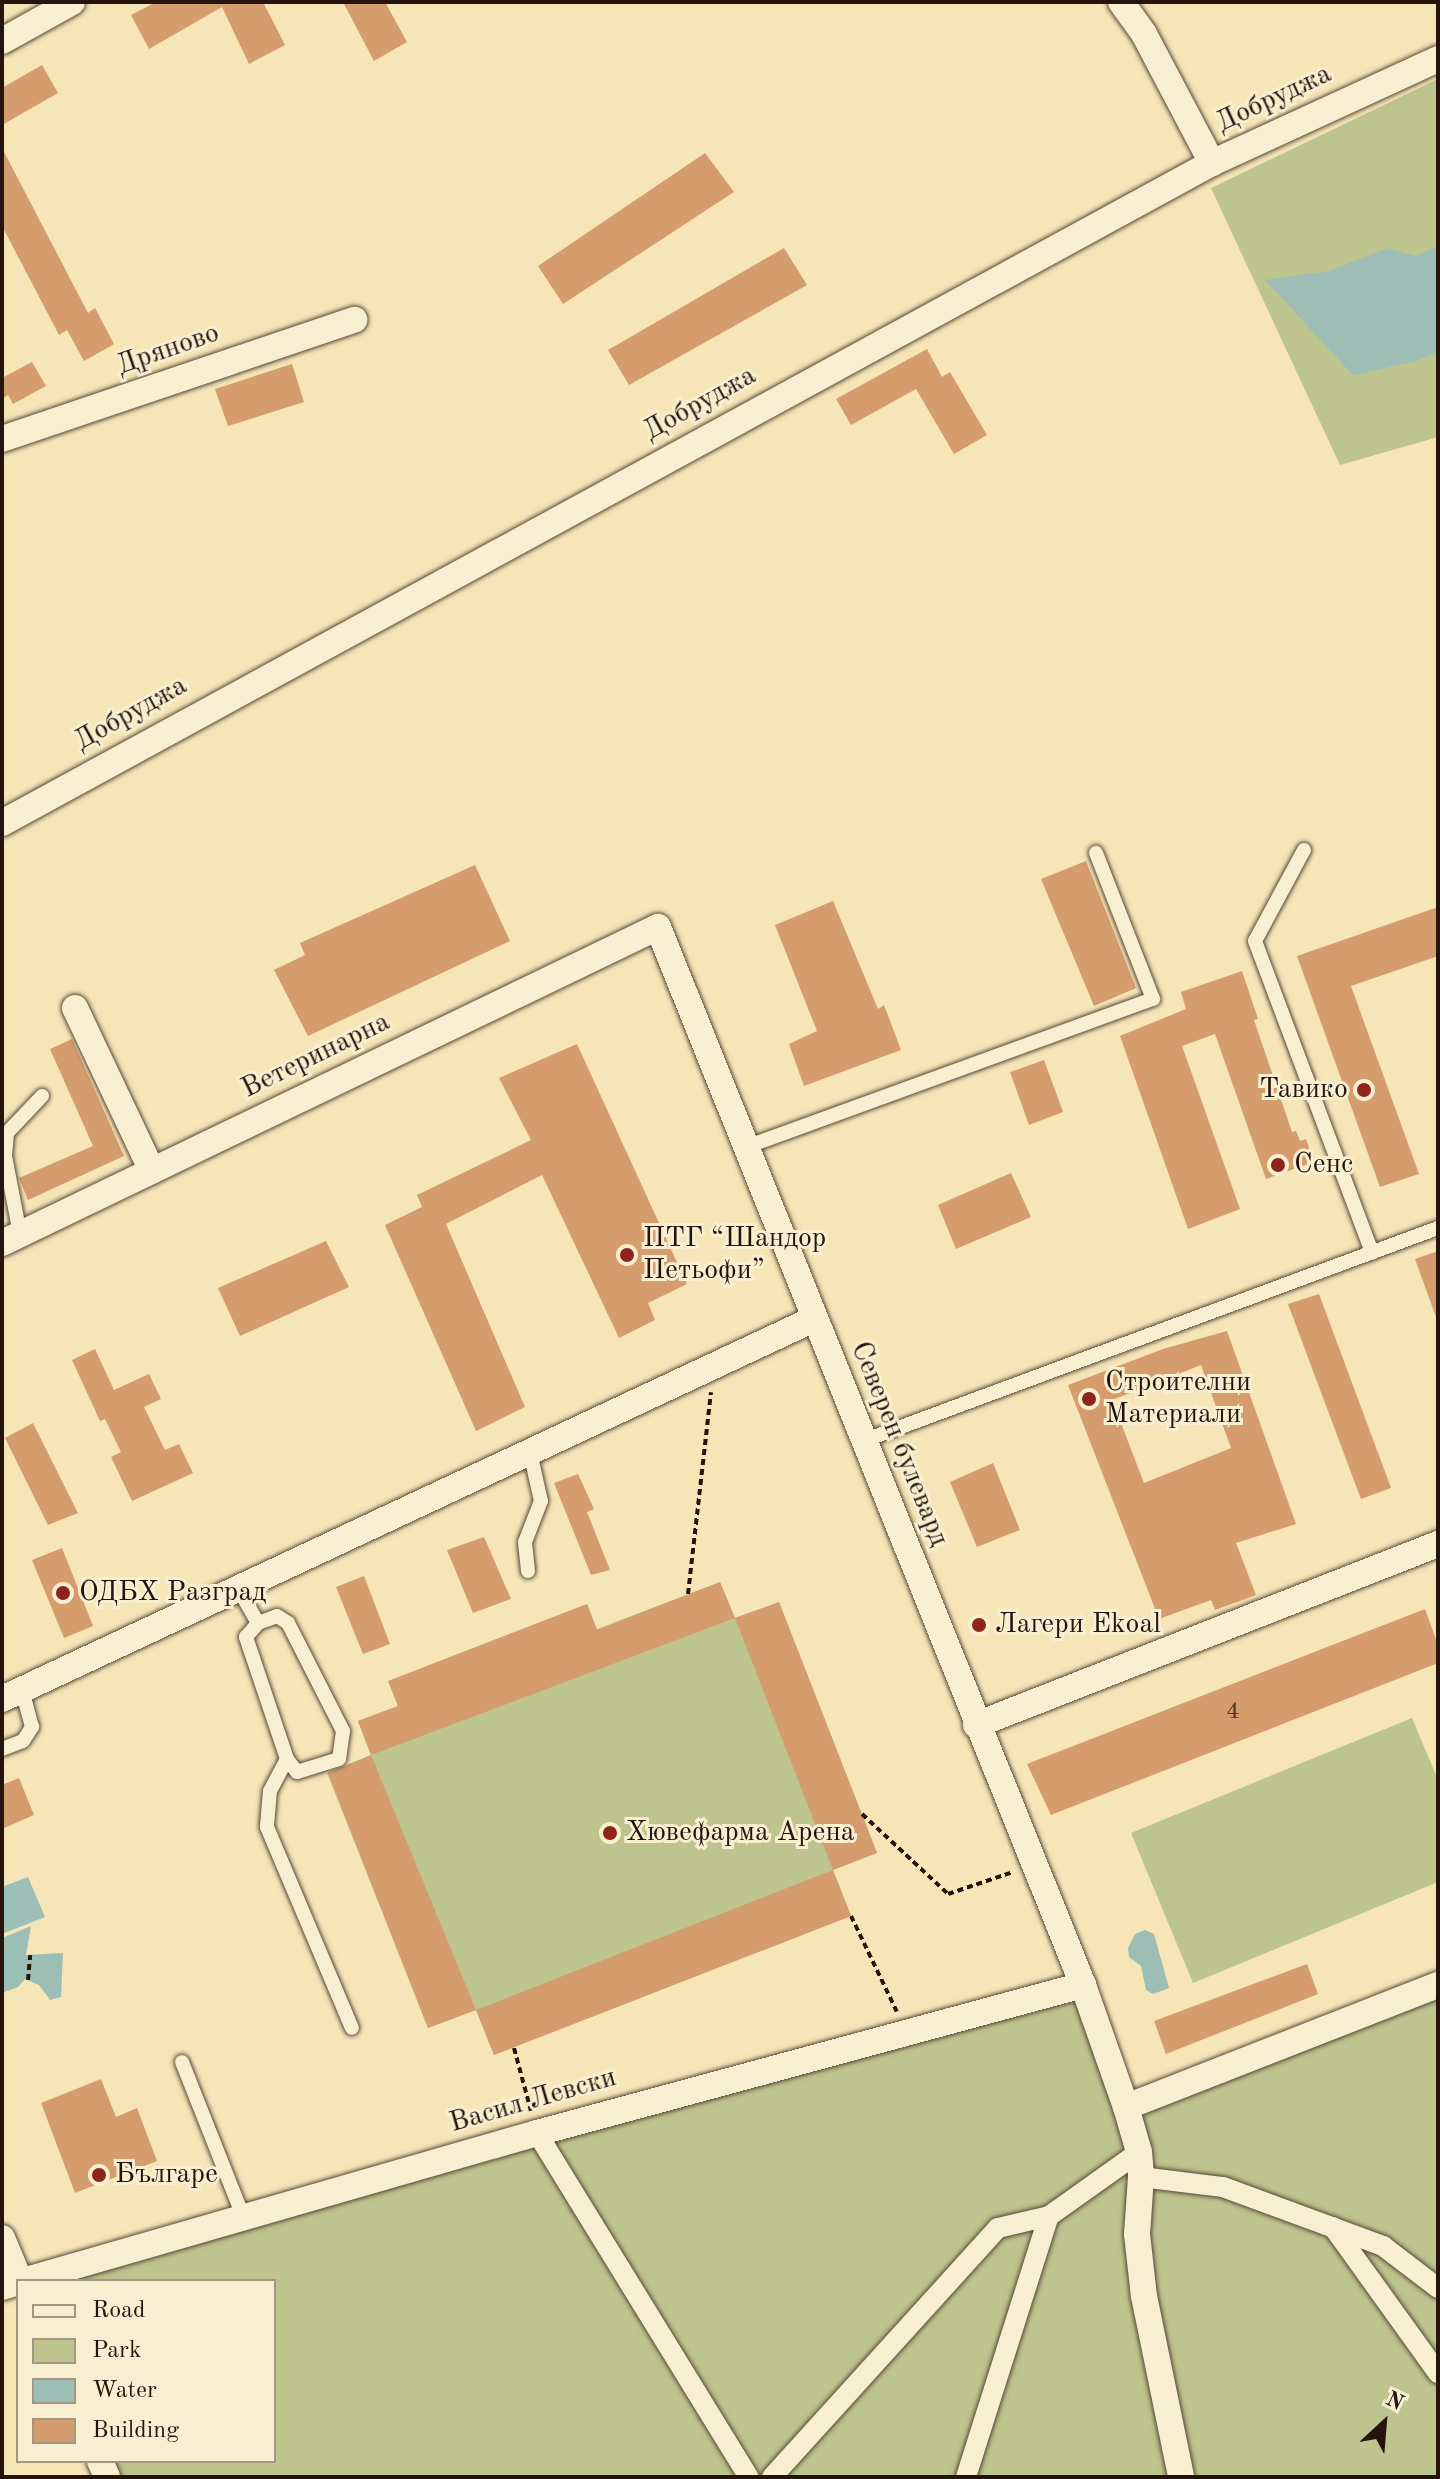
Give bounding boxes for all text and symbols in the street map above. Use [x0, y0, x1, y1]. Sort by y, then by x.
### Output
street label: Добруджа [1211, 58, 1337, 140]
street label: Дряново [112, 317, 224, 383]
street label: Добруджа [638, 359, 762, 449]
street label: Добруджа [69, 669, 193, 759]
street label: Ветеринарна [236, 1006, 396, 1106]
place label: Тавико [1259, 1073, 1348, 1107]
marker: Тавико [1355, 1081, 1373, 1099]
place label: Сенс [1294, 1148, 1353, 1182]
marker: Сенс [1269, 1156, 1287, 1174]
place label: ПТГ “Шандор Петьофи” [643, 1222, 826, 1288]
marker: ПТГ “Шандор Петьофи” [618, 1246, 636, 1264]
street label: Северен булевард [843, 1337, 955, 1551]
place label: Строителни Материали [1105, 1366, 1251, 1432]
marker: Строителни Материали [1080, 1390, 1098, 1408]
place label: ОДБХ Разград [79, 1576, 266, 1610]
marker: ОДБХ Разград [54, 1584, 72, 1602]
place label: Лагери Ekoal [995, 1608, 1161, 1642]
marker: Лагери Ekoal [970, 1616, 988, 1634]
house number: 4 [1226, 1699, 1240, 1727]
place label: Хювефарма Арена [626, 1816, 855, 1850]
marker: Хювефарма Арена [601, 1824, 619, 1842]
street label: Васил Левски [446, 2061, 620, 2141]
place label: Българе [115, 2158, 218, 2192]
marker: Българе [90, 2166, 108, 2184]
legend [16, 2279, 276, 2463]
text: Road [92, 2299, 145, 2323]
text: Park [92, 2339, 141, 2363]
text: Water [92, 2379, 157, 2403]
north arrow [1344, 2383, 1424, 2463]
text: N [1382, 2388, 1407, 2415]
text: Building [92, 2419, 179, 2443]

